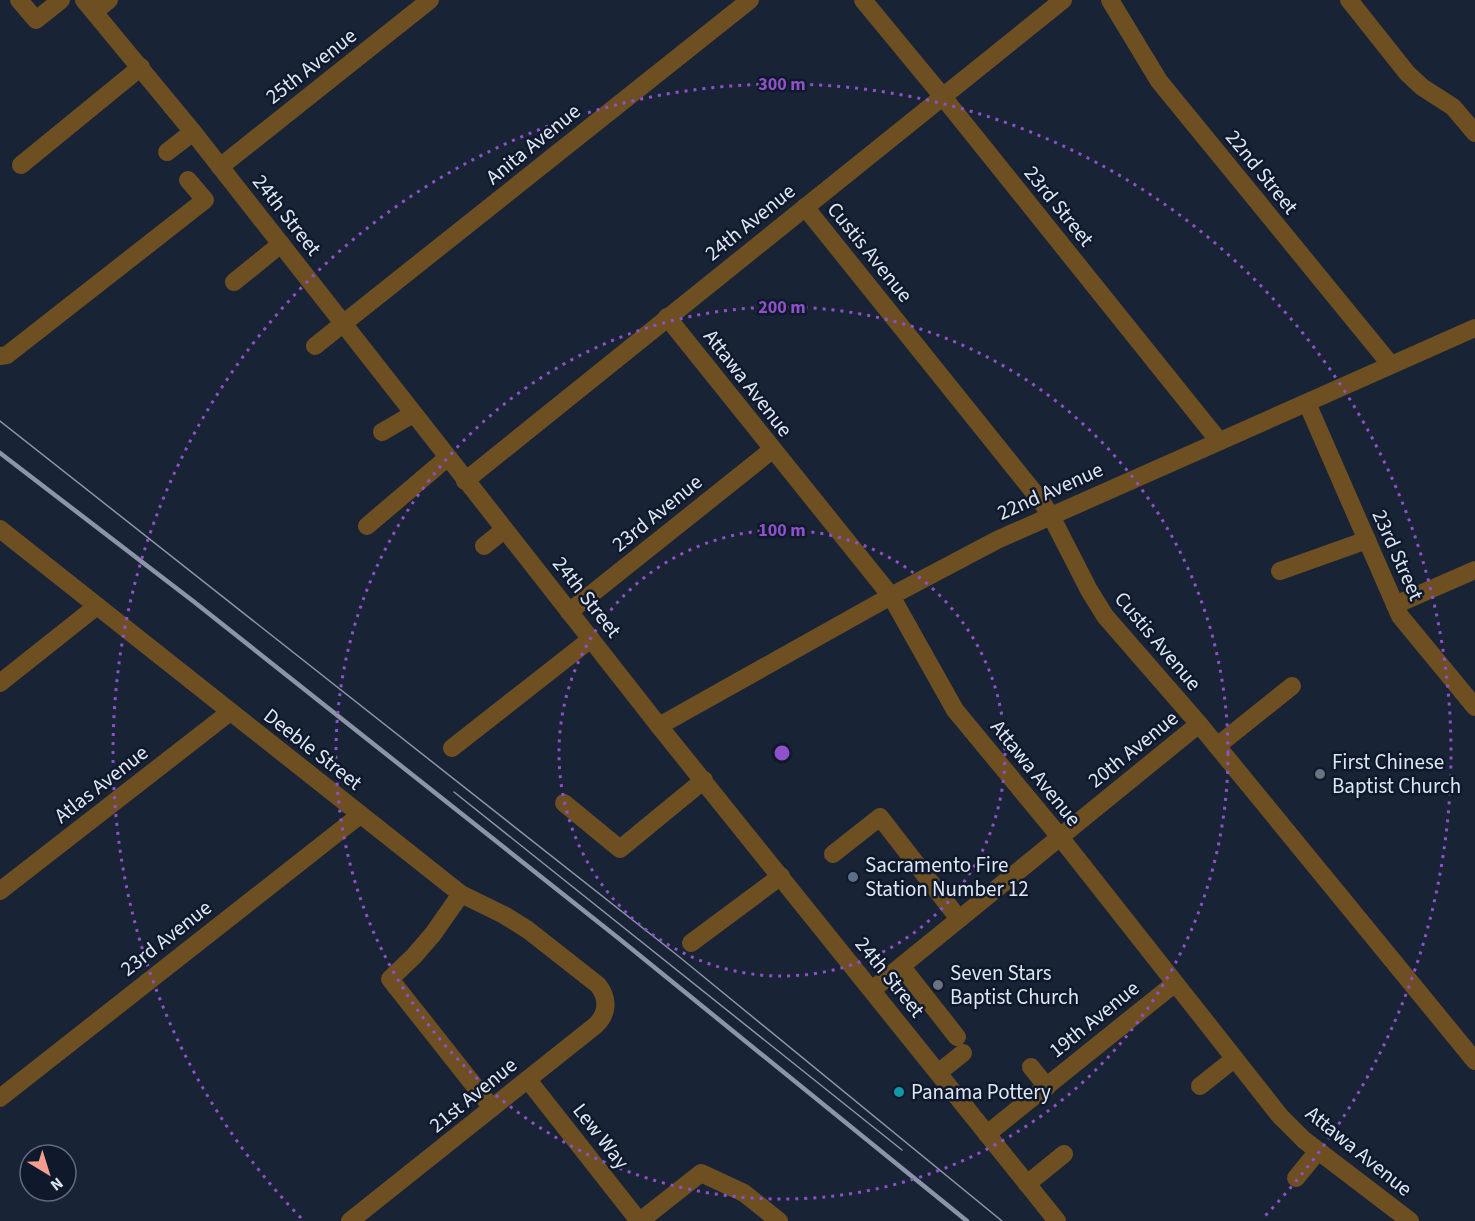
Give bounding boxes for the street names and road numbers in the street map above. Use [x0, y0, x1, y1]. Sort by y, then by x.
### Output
street label: 25th Avenue [259, 21, 363, 111]
street label: Anita Avenue [479, 96, 587, 192]
street label: 22nd Street [1219, 123, 1305, 221]
street label: 23rd Street [1017, 159, 1101, 253]
street label: 24th Street [246, 168, 328, 262]
street label: 24th Avenue [698, 176, 802, 268]
street label: Custis Avenue [820, 195, 920, 309]
street label: Attawa Avenue [696, 323, 800, 443]
street label: 22nd Avenue [992, 454, 1108, 528]
street label: 23rd Avenue [605, 467, 709, 559]
street label: 23rd Street [1365, 505, 1431, 605]
street label: 24th Street [546, 550, 628, 644]
street label: Custis Avenue [1107, 585, 1209, 697]
street label: Deeble Street [257, 701, 369, 797]
street label: 20th Avenue [1081, 703, 1185, 795]
street label: Attawa Avenue [984, 713, 1088, 833]
street label: Atlas Avenue [48, 738, 154, 830]
street label: 23rd Avenue [114, 893, 218, 983]
street label: 24th Street [848, 930, 932, 1024]
street label: 19th Avenue [1042, 973, 1146, 1065]
street label: 21st Avenue [423, 1050, 523, 1140]
street label: Lew Way [566, 1097, 636, 1175]
street label: Attawa Avenue [1299, 1099, 1419, 1203]

